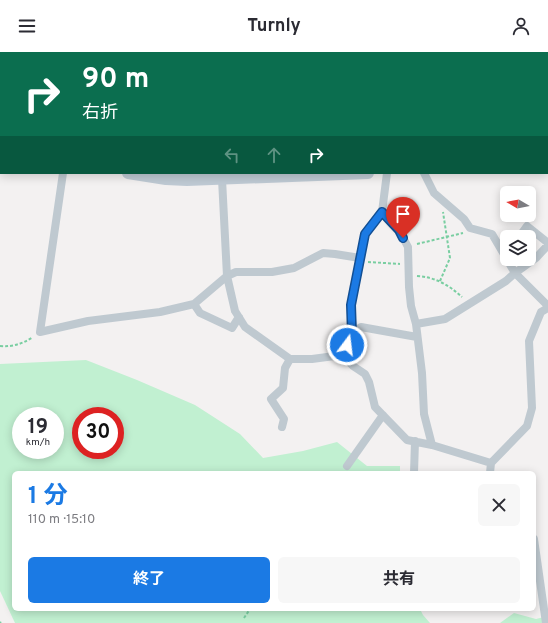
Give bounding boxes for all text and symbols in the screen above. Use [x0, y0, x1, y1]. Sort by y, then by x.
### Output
icon: menu [16, 15, 38, 37]
text: Turnly [247, 15, 301, 38]
icon: person [510, 15, 532, 37]
text: 90 m [82, 62, 149, 98]
icon: right [16, 68, 68, 120]
text: 右折 [82, 102, 118, 125]
icon: left [221, 144, 243, 166]
icon: ahead [263, 144, 285, 166]
icon: right [305, 144, 327, 166]
north arrow [500, 186, 536, 222]
map controls [500, 186, 536, 266]
pin [386, 197, 420, 238]
icon: arrive [392, 203, 414, 225]
button: layers [500, 230, 536, 266]
position arrow [326, 324, 368, 366]
speed limit sign: 30 [72, 407, 124, 459]
text: 19 [28, 415, 48, 441]
text: km/h [26, 436, 50, 449]
text: 1 分 [28, 482, 68, 512]
button: close [478, 484, 520, 526]
text: 110 m · 15:10 [28, 512, 95, 528]
button: 終了 [28, 557, 270, 603]
button: 共有 [278, 557, 520, 603]

